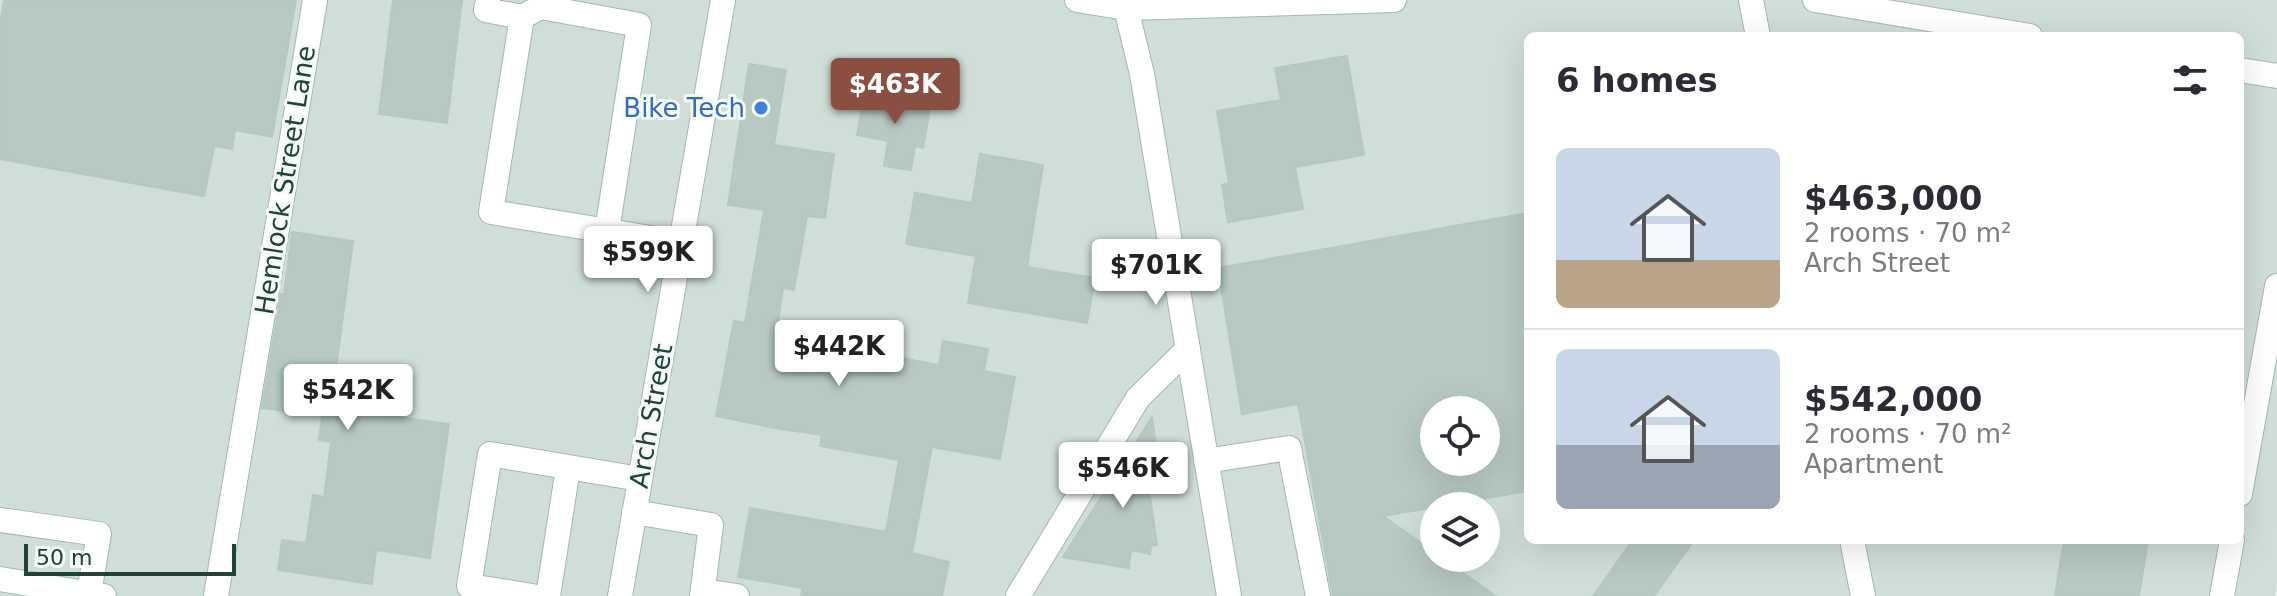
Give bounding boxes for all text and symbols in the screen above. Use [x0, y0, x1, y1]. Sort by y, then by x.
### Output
street label: Hemlock Street Lane [249, 43, 321, 317]
pin: $463K [839, 58, 951, 126]
icon: filters [2168, 58, 2212, 102]
text: 6 homes [1556, 60, 1718, 100]
text: $463K [849, 69, 941, 99]
place label: Bike Tech [623, 93, 745, 123]
marker: Bike Tech [752, 99, 770, 117]
text: $463,000 [1804, 178, 1983, 218]
icon: home [1620, 180, 1716, 276]
text: 2 rooms · 70 m² [1804, 218, 2012, 248]
pin: $599K [592, 226, 704, 294]
text: $599K [602, 237, 694, 267]
pin: $701K [1100, 239, 1212, 307]
text: Arch Street [1804, 248, 1950, 278]
text: $701K [1110, 250, 1202, 280]
pin: $442K [783, 320, 895, 388]
text: $442K [793, 331, 885, 361]
street label: Arch Street [624, 342, 678, 490]
pin: $542K [292, 364, 404, 432]
text: $542K [302, 375, 394, 405]
text: $542,000 [1804, 379, 1983, 419]
icon: home [1620, 381, 1716, 477]
map controls [1420, 396, 1500, 572]
button: locate [1420, 396, 1500, 476]
text: 2 rooms · 70 m² [1804, 419, 2012, 449]
pin: $546K [1067, 442, 1179, 510]
text: Apartment [1804, 449, 1943, 479]
text: $546K [1077, 453, 1169, 483]
button: layers [1420, 492, 1500, 572]
scale bar [24, 540, 236, 576]
text: 50 m [36, 545, 92, 570]

